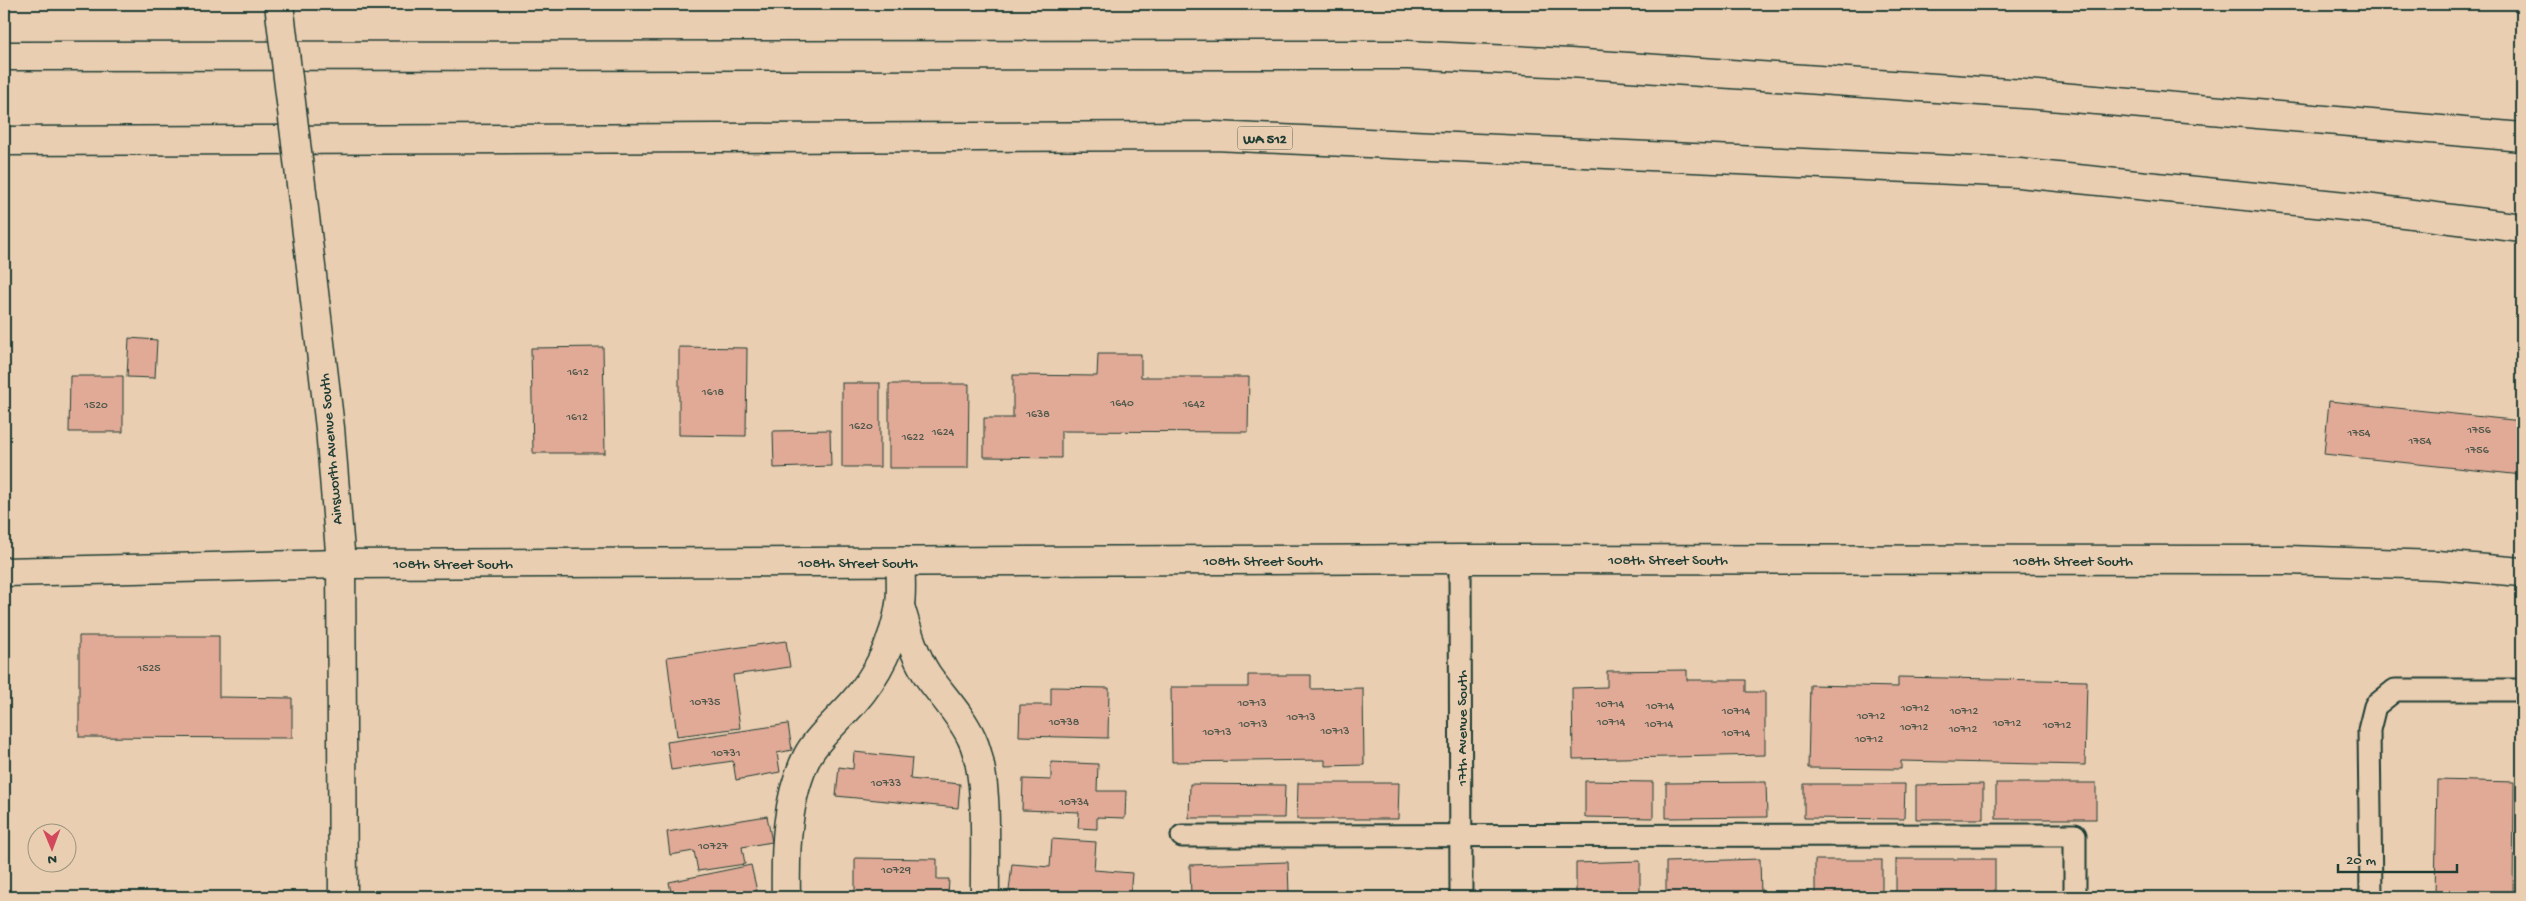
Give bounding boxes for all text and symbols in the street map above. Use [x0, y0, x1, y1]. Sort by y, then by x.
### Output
road number: WA 512 [1238, 126, 1292, 150]
house number: 1612 [566, 366, 589, 380]
street label: Ainsworth Avenue South [316, 372, 348, 525]
house number: 1618 [701, 386, 725, 400]
house number: 1640 [1109, 397, 1134, 411]
house number: 1642 [1182, 398, 1205, 412]
house number: 1520 [83, 399, 108, 413]
house number: 1638 [1025, 408, 1050, 422]
house number: 1612 [565, 411, 588, 425]
house number: 1620 [848, 420, 873, 434]
house number: 1756 [2466, 424, 2492, 438]
house number: 1624 [931, 426, 955, 440]
house number: 1754 [2346, 427, 2371, 441]
house number: 1622 [901, 431, 924, 445]
house number: 1754 [2407, 435, 2432, 449]
house number: 1756 [2464, 444, 2490, 458]
street label: 108th Street South [1607, 552, 1728, 570]
street label: 108th Street South [1202, 553, 1323, 571]
street label: 108th Street South [2012, 553, 2133, 571]
street label: 108th Street South [797, 555, 918, 573]
street label: 108th Street South [392, 556, 513, 574]
house number: 1525 [136, 662, 161, 676]
street label: 17th Avenue South [1454, 670, 1472, 787]
house number: 10735 [689, 696, 720, 710]
house number: 10713 [1237, 697, 1266, 711]
house number: 10714 [1595, 698, 1625, 712]
house number: 10714 [1645, 700, 1675, 714]
house number: 10712 [1900, 702, 1929, 716]
house number: 10714 [1721, 705, 1751, 719]
house number: 10712 [1949, 705, 1978, 719]
house number: 10712 [1856, 710, 1885, 724]
house number: 10713 [1286, 711, 1315, 725]
house number: 10738 [1048, 716, 1080, 730]
house number: 10714 [1596, 716, 1626, 730]
house number: 10712 [1992, 717, 2021, 731]
house number: 10713 [1238, 718, 1267, 732]
house number: 10714 [1644, 718, 1674, 732]
house number: 10712 [2042, 719, 2071, 733]
house number: 10712 [1899, 721, 1928, 735]
house number: 10712 [1948, 723, 1977, 737]
house number: 10713 [1320, 725, 1349, 739]
house number: 10713 [1202, 726, 1231, 740]
house number: 10714 [1721, 727, 1751, 741]
house number: 10712 [1854, 733, 1883, 747]
house number: 10731 [711, 747, 741, 761]
house number: 10733 [870, 777, 901, 791]
house number: 10734 [1058, 796, 1089, 810]
north arrow [28, 824, 78, 874]
house number: 10727 [697, 840, 729, 854]
scale bar [2338, 841, 2457, 873]
text: N [47, 850, 57, 867]
text: 20 m [2346, 852, 2376, 870]
house number: 10729 [880, 864, 911, 878]

